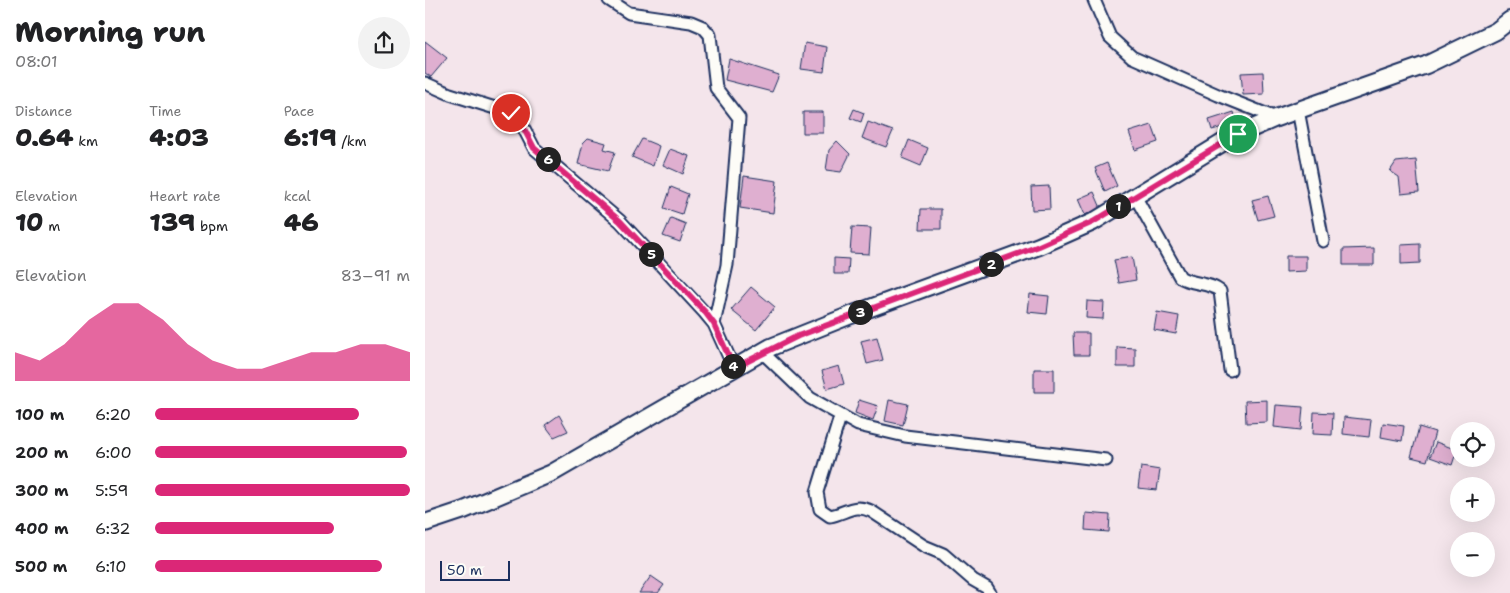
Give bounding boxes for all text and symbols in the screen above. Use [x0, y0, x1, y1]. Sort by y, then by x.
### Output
text: Morning run [15, 13, 205, 51]
button: share [358, 17, 410, 69]
text: 08:01 [15, 51, 58, 72]
pin [490, 92, 532, 134]
icon: check [497, 99, 525, 127]
text: Distance [15, 102, 72, 120]
text: Time [149, 102, 181, 120]
text: Pace [284, 102, 314, 120]
pin [1217, 113, 1259, 155]
text: 0.64 [15, 120, 73, 154]
text: 4:03 [149, 120, 209, 154]
text: 6:19 [284, 120, 337, 154]
icon: arrive [1224, 120, 1252, 148]
text: km [73, 132, 98, 150]
text: /km [337, 132, 367, 150]
pin: 6 [535, 146, 561, 172]
text: 6 [544, 150, 553, 168]
text: Elevation [15, 187, 78, 205]
text: Heart rate [149, 187, 221, 205]
text: kcal [284, 187, 311, 205]
pin: 1 [1105, 194, 1131, 218]
text: 1 [1115, 197, 1122, 215]
text: 10 [15, 205, 43, 239]
text: 139 [149, 205, 195, 239]
text: 46 [284, 205, 319, 239]
text: m [43, 217, 60, 235]
text: bpm [195, 217, 228, 235]
pin: 5 [639, 242, 663, 266]
text: 5 [647, 245, 656, 263]
pin: 2 [979, 252, 1003, 276]
text: 2 [987, 255, 996, 273]
text: Elevation [15, 265, 87, 286]
text: 83–91 m [341, 265, 410, 286]
pin: 3 [847, 300, 873, 324]
text: 3 [856, 303, 865, 321]
pin: 4 [721, 354, 745, 378]
text: 4 [729, 357, 738, 375]
text: 100 m [15, 404, 64, 425]
text: 6:20 [95, 404, 131, 425]
map controls [1450, 422, 1495, 577]
button: locate [1450, 422, 1495, 467]
text: 200 m [15, 442, 68, 463]
text: 6:00 [95, 442, 132, 463]
button: + [1450, 477, 1495, 522]
text: 300 m [15, 480, 69, 501]
text: 5:59 [95, 480, 129, 501]
text: 400 m [15, 518, 69, 539]
text: 6:32 [95, 518, 131, 539]
button: − [1450, 532, 1495, 577]
text: 500 m [15, 556, 67, 577]
text: 6:10 [95, 556, 126, 577]
scale bar [440, 558, 510, 581]
text: 50 m [447, 561, 482, 579]

